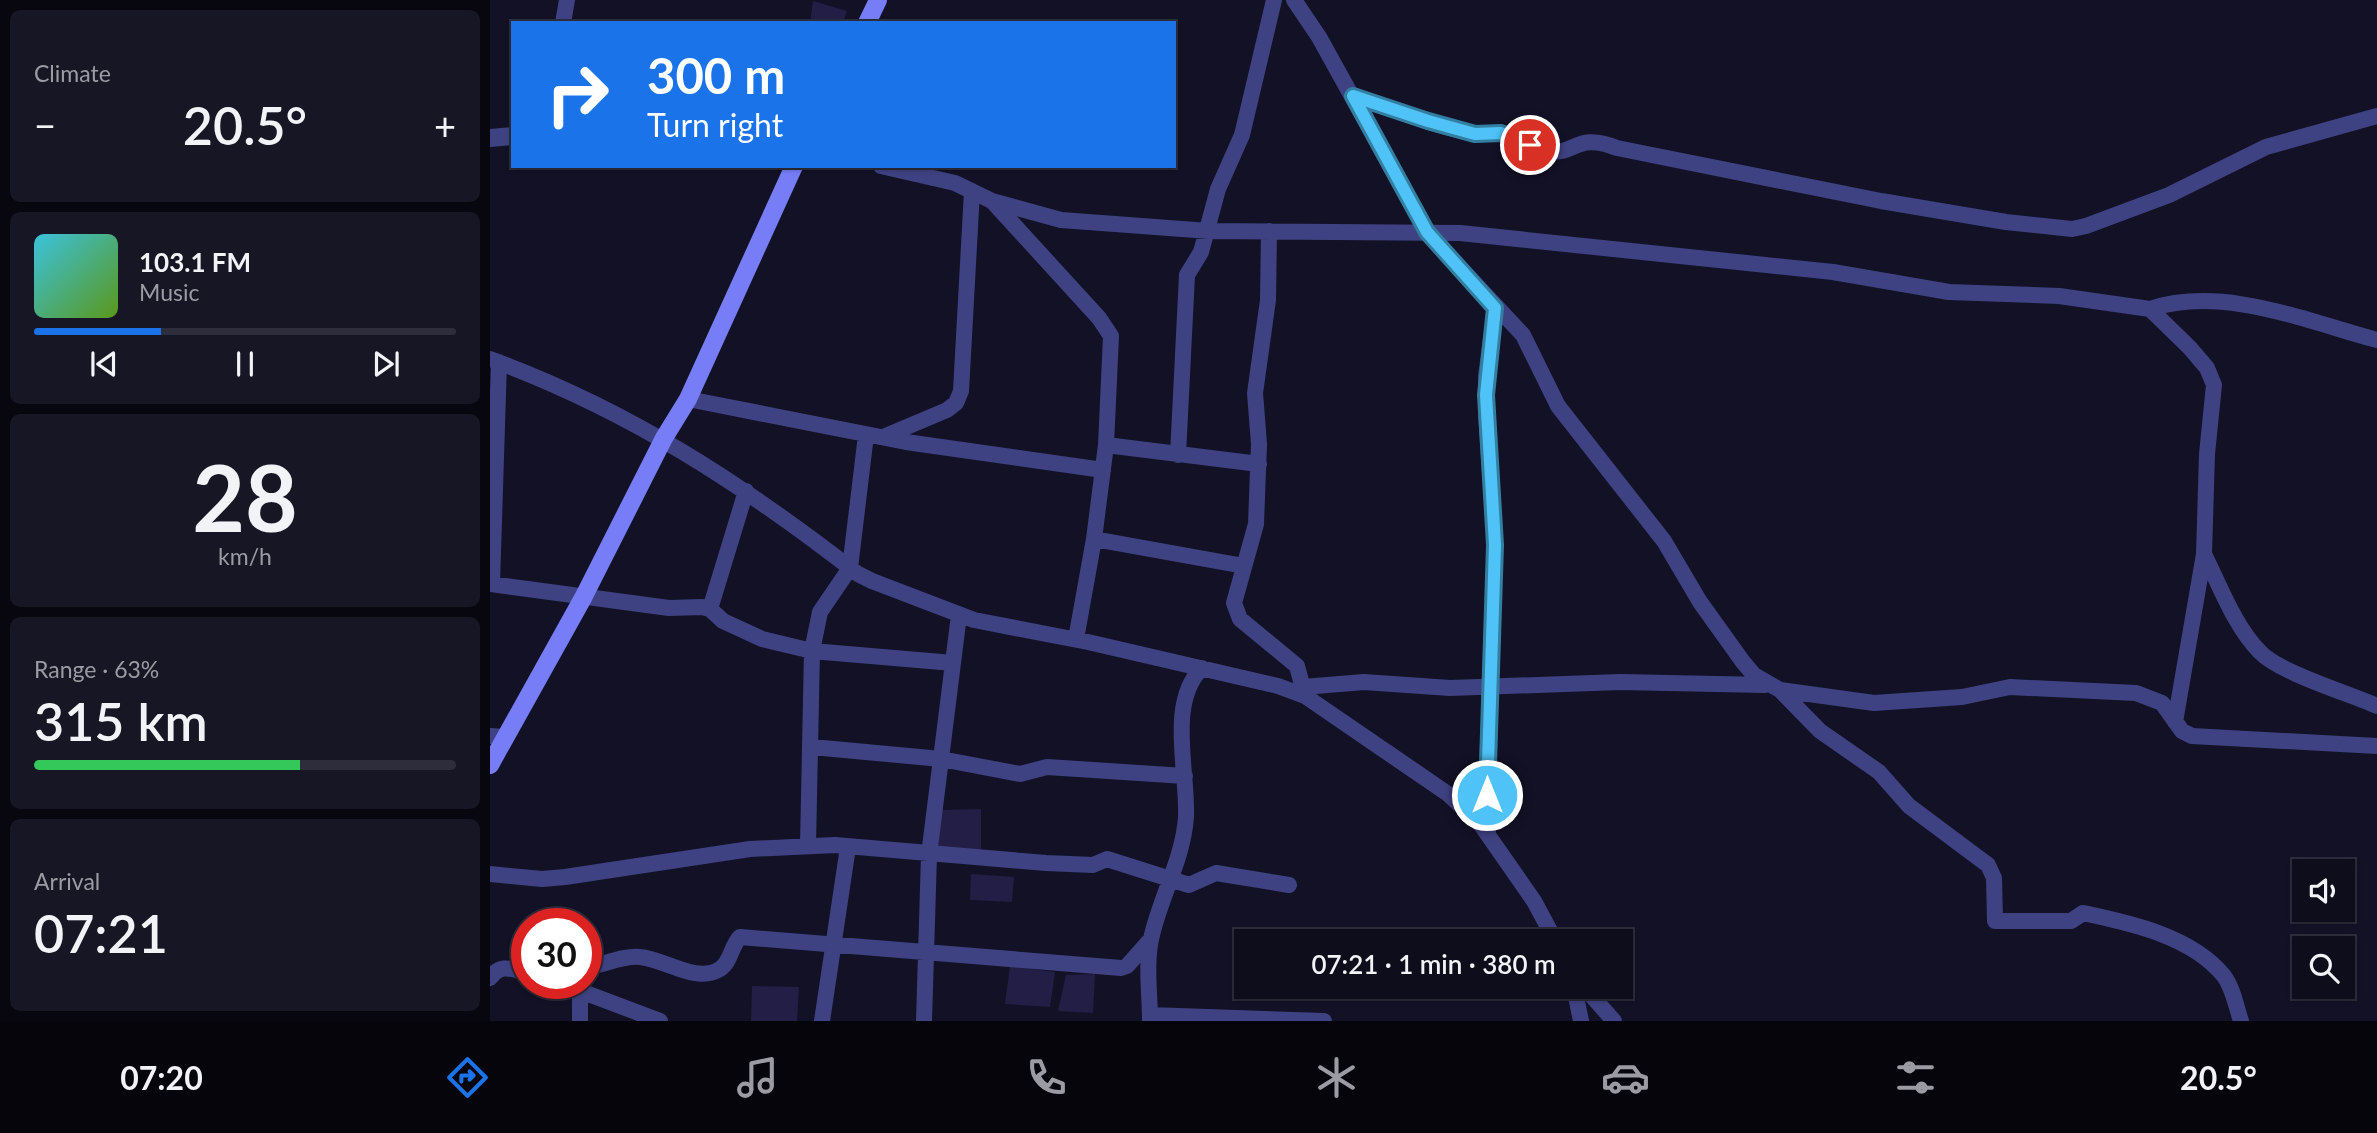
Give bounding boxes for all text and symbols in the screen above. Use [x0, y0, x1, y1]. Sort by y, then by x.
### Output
text: 300 m [647, 46, 785, 104]
icon: right [532, 49, 623, 140]
text: Climate [34, 59, 111, 87]
text: 20.5° [183, 94, 307, 156]
text: − [34, 102, 56, 148]
text: + [434, 102, 456, 148]
text: Turn right [647, 105, 783, 144]
pin [1500, 115, 1560, 175]
icon: arrive [1511, 126, 1549, 164]
text: 103.1 FM [139, 246, 251, 278]
text: Music [139, 278, 199, 306]
icon: previous [85, 345, 123, 383]
icon: pause [226, 345, 264, 383]
icon: next [367, 345, 405, 383]
text: 28 [192, 442, 298, 551]
text: km/h [218, 542, 272, 570]
text: Range · 63% [34, 655, 159, 683]
text: 315 km [34, 690, 208, 752]
position arrow [1450, 758, 1524, 832]
map controls [2292, 859, 2355, 999]
button: sound [2292, 859, 2355, 922]
text: Arrival [34, 867, 100, 895]
text: 07:21 [34, 902, 168, 964]
speed limit sign: 30 [511, 908, 602, 999]
button: search [2292, 936, 2355, 999]
text: 07:21 · 1 min · 380 m [1311, 948, 1556, 980]
icon: directions [443, 1053, 492, 1102]
icon: music [733, 1053, 782, 1102]
icon: phone [1022, 1053, 1071, 1102]
icon: climate [1312, 1053, 1361, 1102]
icon: car [1601, 1053, 1650, 1102]
icon: filters [1891, 1053, 1940, 1102]
text: 07:20 [120, 1058, 203, 1097]
text: 20.5° [2180, 1058, 2257, 1097]

